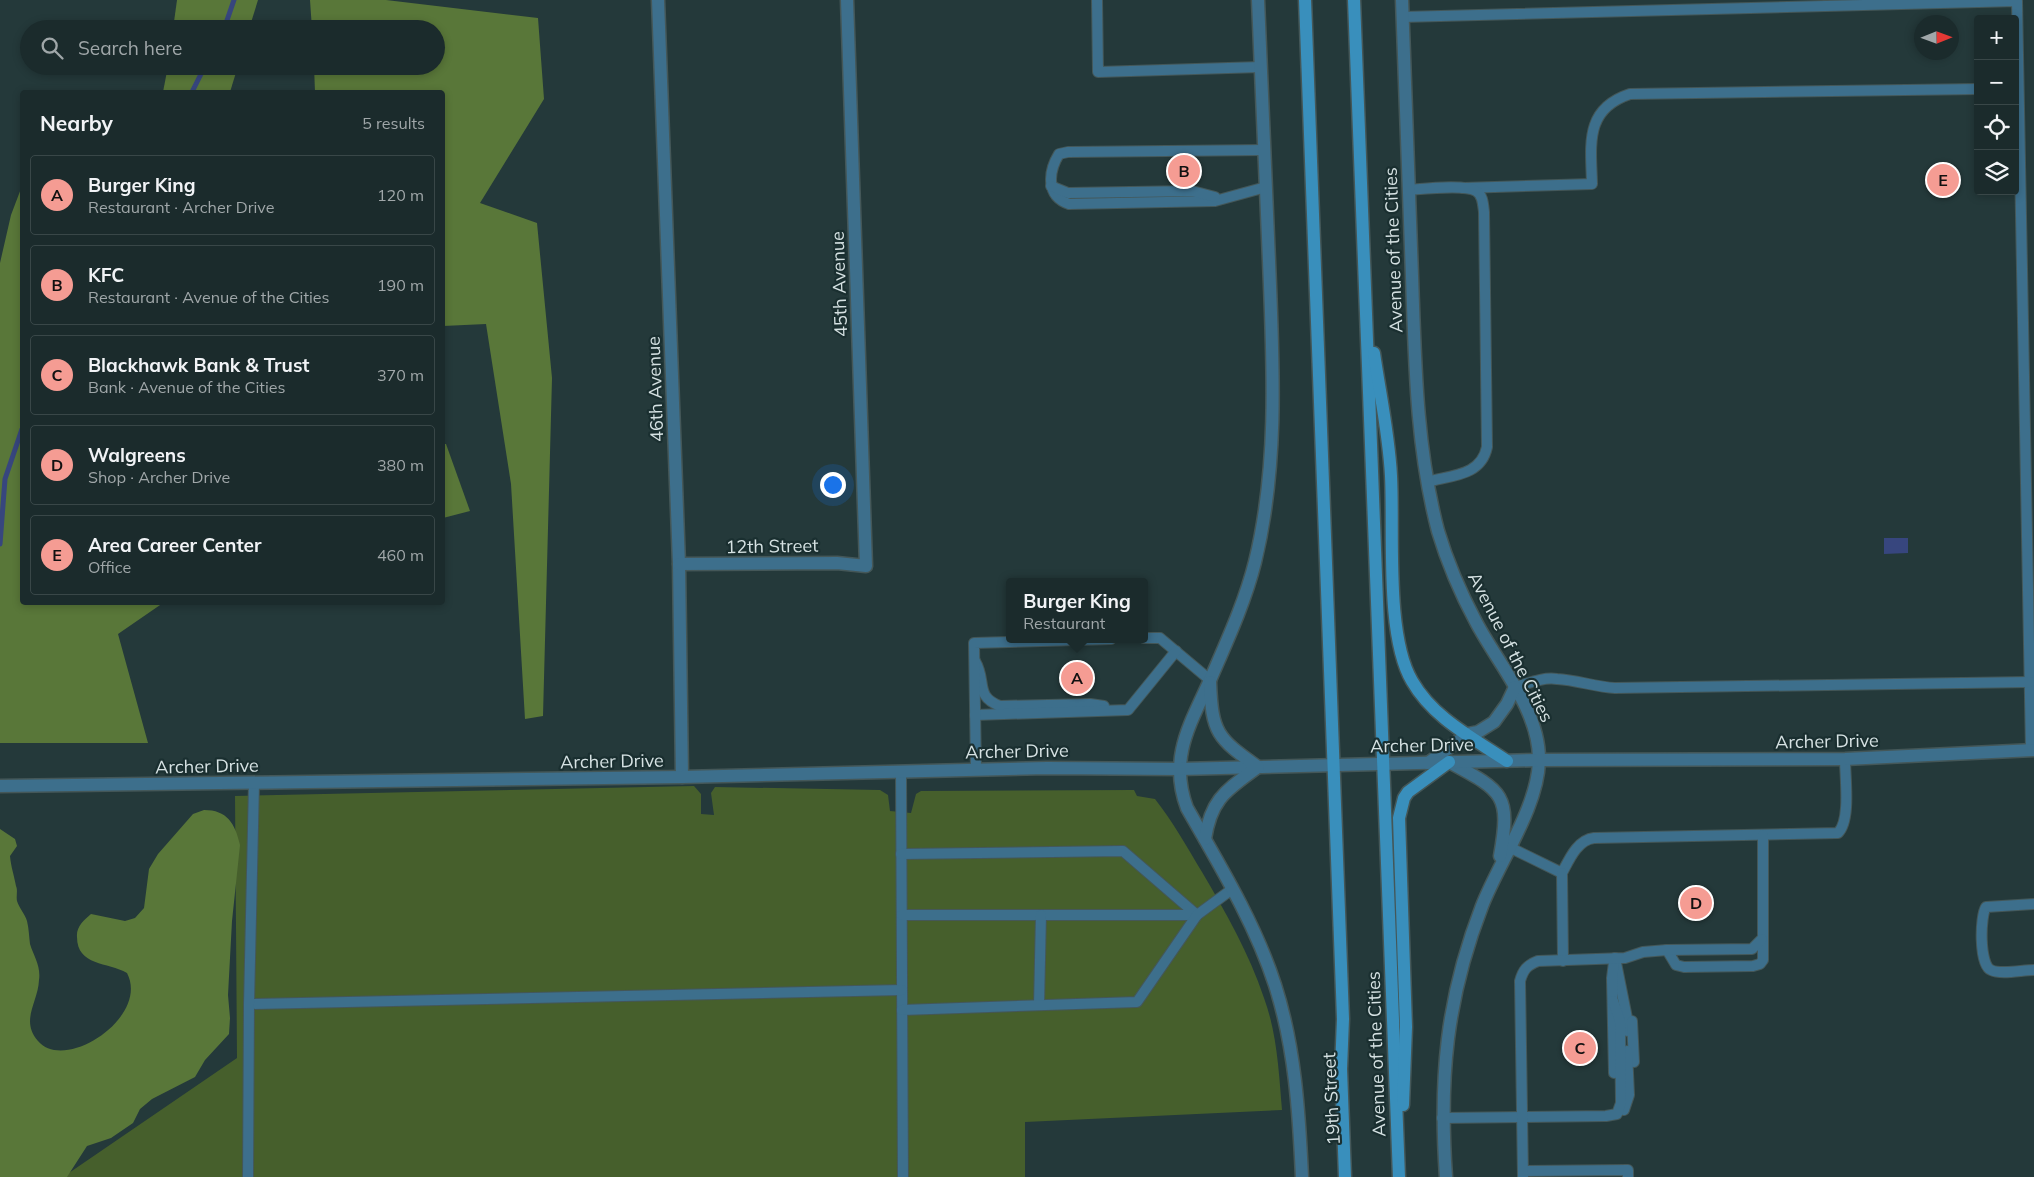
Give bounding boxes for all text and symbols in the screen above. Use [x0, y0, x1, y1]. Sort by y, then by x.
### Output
north arrow [1914, 15, 1959, 60]
map controls [1974, 15, 2019, 195]
button: + [1974, 15, 2019, 60]
search box [20, 20, 445, 75]
icon: search [38, 34, 66, 62]
text: Search here [78, 36, 182, 60]
button: − [1974, 60, 2019, 105]
button: locate [1974, 105, 2019, 150]
text: Nearby [40, 110, 113, 136]
text: 5 results [362, 113, 425, 133]
button: layers [1974, 150, 2019, 195]
pin: B [1168, 152, 1200, 190]
pin: E [1927, 161, 1959, 199]
street label: Avenue of the Cities [1379, 167, 1407, 333]
text: Burger King [88, 173, 196, 197]
text: A [51, 185, 63, 205]
text: 120 m [377, 185, 424, 205]
text: Restaurant · Archer Drive [88, 197, 274, 217]
street label: 45th Avenue [826, 231, 852, 337]
text: KFC [88, 263, 124, 287]
text: B [51, 275, 63, 295]
text: 190 m [377, 275, 424, 295]
text: Restaurant · Avenue of the Cities [88, 287, 329, 307]
street label: 46th Avenue [642, 336, 668, 442]
text: Blackhawk Bank & Trust [88, 353, 310, 377]
text: C [52, 365, 62, 385]
text: 370 m [377, 365, 424, 385]
text: Bank · Avenue of the Cities [88, 377, 285, 397]
text: Walgreens [88, 443, 186, 467]
text: D [51, 455, 63, 475]
text: 380 m [377, 455, 424, 475]
text: Shop · Archer Drive [88, 467, 230, 487]
your location [820, 472, 846, 498]
text: Area Career Center [88, 533, 261, 557]
street label: 12th Street [725, 534, 819, 558]
text: E [52, 545, 62, 565]
text: 460 m [377, 545, 424, 565]
text: Office [88, 557, 131, 577]
street label: Avenue of the Cities [1463, 568, 1559, 726]
popup [1006, 578, 1148, 643]
text: Burger King [1023, 589, 1131, 613]
text: Restaurant [1023, 613, 1105, 633]
pin: A [1061, 659, 1093, 697]
street label: Archer Drive [1775, 729, 1879, 753]
street label: Archer Drive [1370, 733, 1474, 757]
street label: Archer Drive [965, 739, 1069, 763]
street label: Archer Drive [560, 749, 664, 773]
street label: Archer Drive [155, 754, 259, 778]
pin: D [1680, 884, 1712, 922]
street label: Avenue of the Cities [1362, 971, 1390, 1137]
pin: C [1564, 1029, 1596, 1067]
street label: 19th Street [1317, 1052, 1345, 1146]

